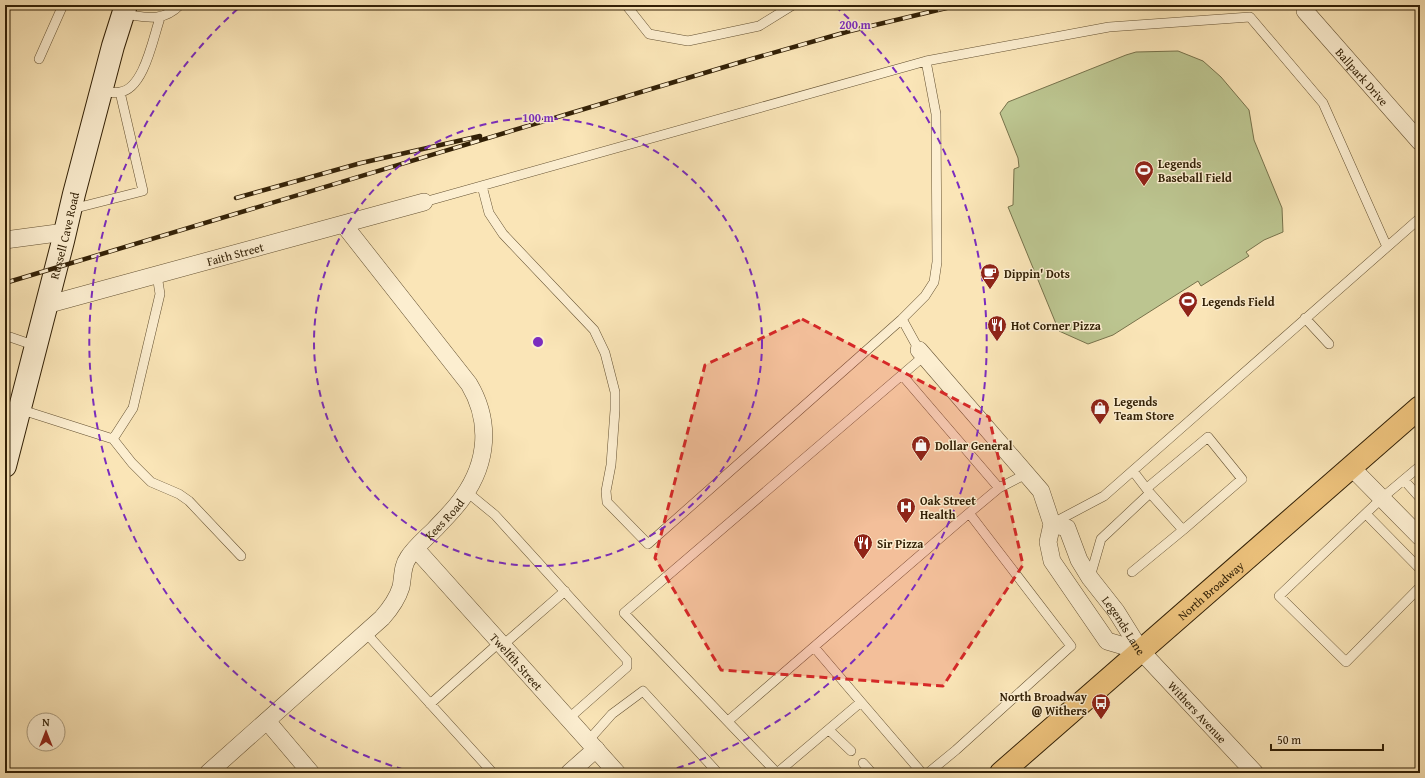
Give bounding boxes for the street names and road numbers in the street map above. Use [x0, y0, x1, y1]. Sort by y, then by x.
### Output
street label: Ballpark Drive [1332, 44, 1393, 109]
street label: Russell Cave Road [45, 190, 83, 281]
street label: Faith Street [205, 237, 266, 269]
street label: Kees Road [421, 494, 468, 543]
street label: North Broadway [1174, 557, 1247, 624]
street label: Legends Lane [1098, 592, 1149, 659]
street label: Twelfth Street [486, 629, 548, 694]
street label: Withers Avenue [1164, 677, 1231, 747]

